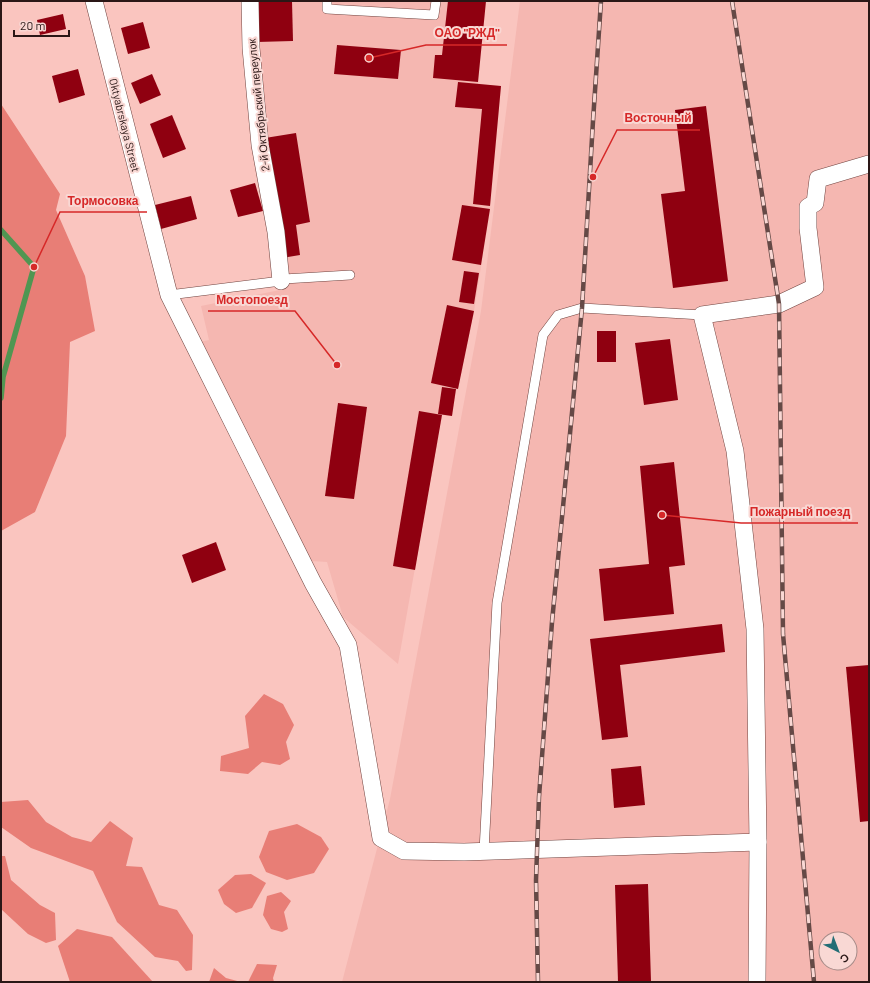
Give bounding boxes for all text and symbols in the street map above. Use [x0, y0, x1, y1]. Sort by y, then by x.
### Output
scale bar [14, 12, 69, 38]
text: 20 m [20, 18, 46, 32]
callout: ОАО "РЖД" [426, 21, 507, 45]
text: ОАО "РЖД" [434, 25, 500, 40]
street label: 2-й Октябрьский переулок [245, 38, 271, 172]
street label: Oktyabrskaya Street [107, 77, 143, 173]
callout: Восточный [617, 106, 700, 130]
text: Восточный [624, 110, 692, 124]
callout: Тормосовка [60, 188, 147, 212]
text: Тормосовка [67, 193, 139, 208]
callout: Мостопоезд [208, 287, 295, 311]
text: Мостопоезд [216, 292, 288, 307]
callout: Пожарный поезд [741, 499, 858, 523]
text: Пожарный поезд [750, 504, 851, 519]
north arrow [818, 931, 858, 971]
text: С [838, 951, 852, 966]

